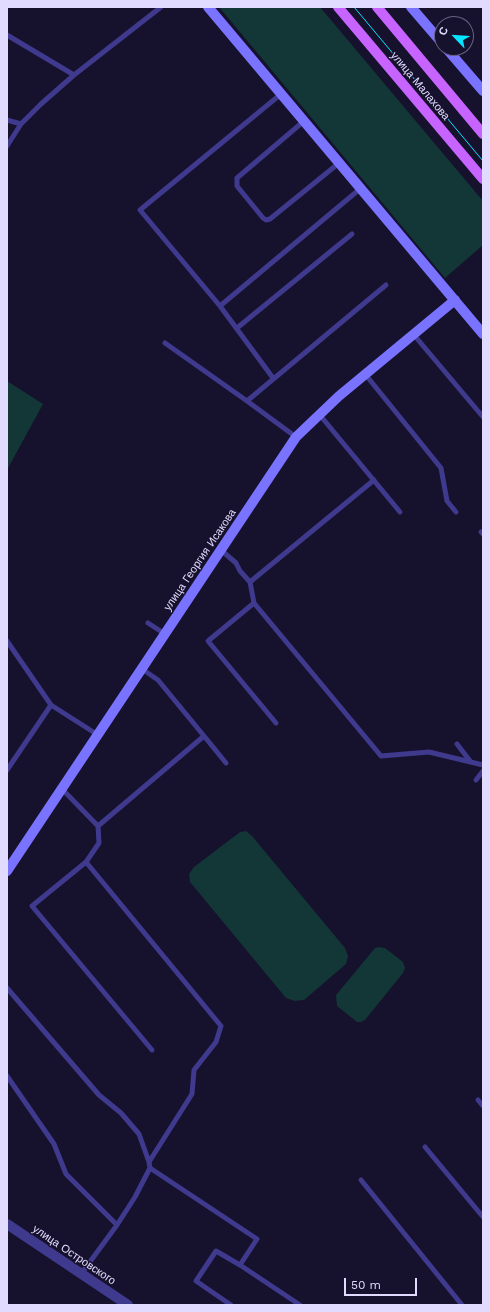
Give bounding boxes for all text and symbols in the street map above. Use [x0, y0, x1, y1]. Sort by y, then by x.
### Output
north arrow [434, 16, 474, 56]
text: С [436, 25, 451, 37]
street label: улица Малахова [388, 49, 452, 123]
street label: улица Георгия Исакова [161, 507, 239, 613]
street label: улица Островского [30, 1222, 118, 1288]
scale bar [346, 1270, 419, 1296]
text: 50 m [351, 1278, 381, 1292]

